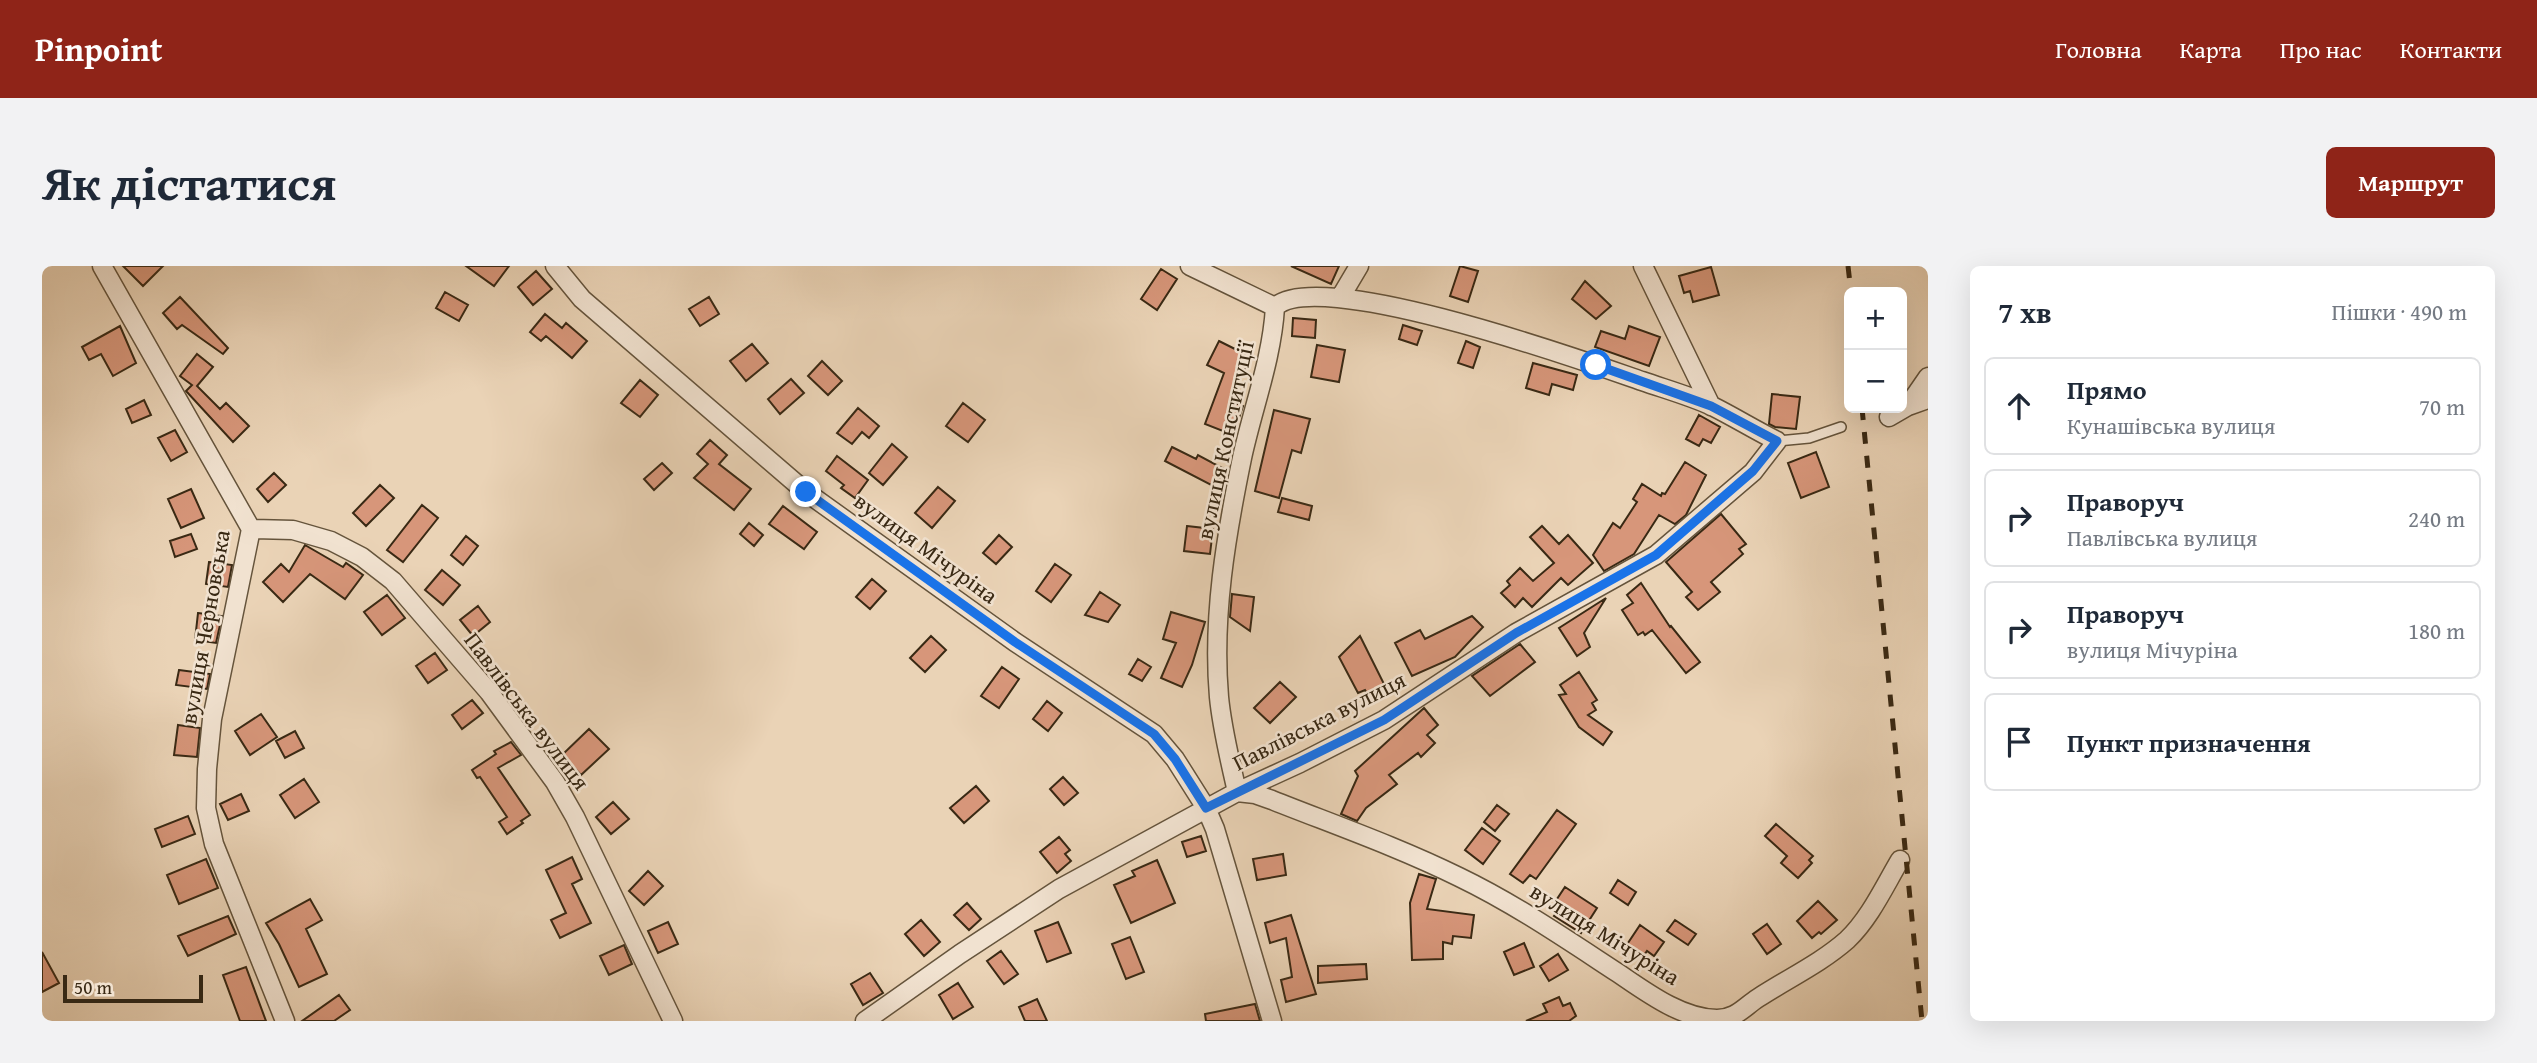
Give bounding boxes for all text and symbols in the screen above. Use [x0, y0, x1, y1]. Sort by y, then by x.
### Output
text: Pinpoint [35, 25, 162, 73]
text: Головна [2055, 32, 2142, 67]
text: Карта [2180, 32, 2242, 67]
text: Про нас [2280, 32, 2362, 67]
text: Контакти [2400, 32, 2502, 67]
text: Як дістатися [42, 146, 336, 218]
button: Маршрут [2326, 147, 2495, 218]
map controls [1844, 287, 1907, 413]
button: + [1844, 287, 1907, 350]
text: 7 хв [1998, 290, 2052, 334]
text: Пішки · 490 m [2332, 295, 2467, 328]
street label: вулиця Конституції [1187, 337, 1262, 542]
route start [1580, 349, 1611, 380]
button: − [1844, 350, 1907, 413]
text: Прямо [2067, 370, 2147, 409]
icon: ahead [2000, 387, 2038, 425]
text: 70 m [2419, 390, 2465, 423]
text: Кунашівська вулиця [2067, 409, 2275, 442]
route end [790, 476, 821, 507]
text: Праворуч [2067, 482, 2184, 521]
street label: вулиця Мічуріна [848, 484, 1005, 611]
icon: right [2000, 499, 2038, 537]
text: 240 m [2408, 502, 2465, 535]
text: Павлівська вулиця [2067, 521, 2257, 554]
street label: вулиця Черновська [171, 527, 238, 727]
text: Праворуч [2067, 594, 2184, 633]
icon: right [2000, 611, 2038, 649]
text: 180 m [2408, 614, 2465, 647]
street label: Павлівська вулиця [457, 625, 598, 797]
text: вулиця Мічуріна [2067, 633, 2238, 666]
street label: Павлівська вулиця [1226, 662, 1411, 778]
icon: arrive [2000, 723, 2038, 761]
text: Пункт призначення [2067, 723, 2311, 762]
street label: вулиця Мічуріна [1524, 874, 1686, 993]
scale bar [63, 972, 203, 1004]
text: 50 m [74, 973, 112, 1001]

